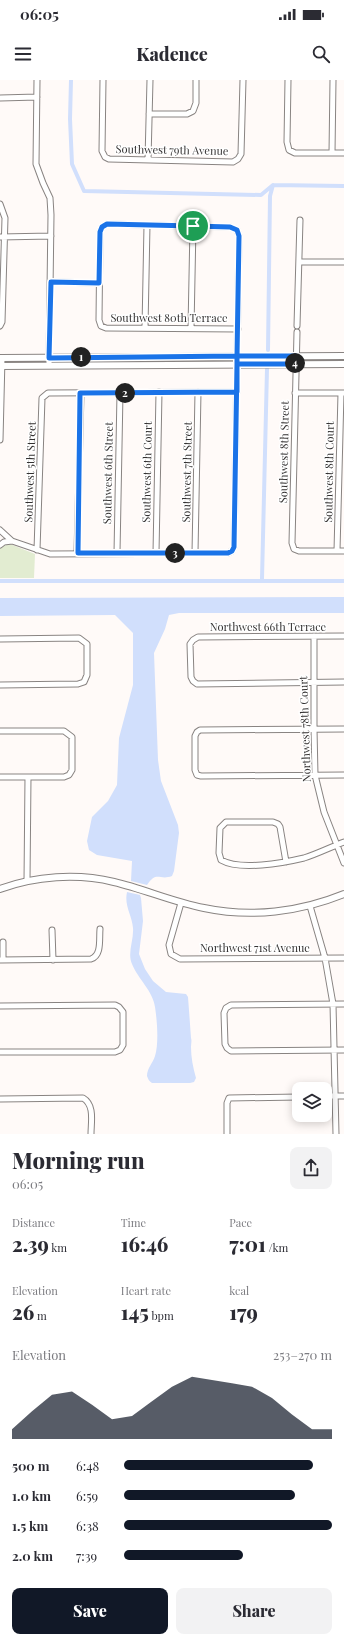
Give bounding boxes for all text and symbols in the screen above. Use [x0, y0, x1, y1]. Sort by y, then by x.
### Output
text: 06:05 [20, 4, 59, 24]
text: Kadence [136, 42, 208, 66]
icon: menu [12, 43, 34, 65]
icon: search [310, 43, 332, 65]
street label: Southwest 79th Avenue [115, 141, 229, 158]
pin [176, 209, 210, 243]
icon: arrive [182, 215, 204, 237]
street label: Southwest 80th Terrace [110, 310, 228, 325]
pin: 1 [71, 347, 91, 367]
text: 1 [79, 349, 83, 364]
pin: 4 [285, 353, 305, 373]
text: 4 [292, 355, 298, 370]
pin: 2 [115, 383, 135, 403]
text: 2 [122, 385, 128, 400]
street label: Southwest 8th Street [275, 401, 292, 503]
street label: Southwest 5th Street [20, 421, 39, 523]
street label: Southwest 6th Court [138, 421, 155, 523]
street label: Southwest 7th Street [178, 421, 195, 523]
street label: Southwest 8th Court [320, 421, 337, 523]
street label: Southwest 6th Street [99, 422, 116, 524]
pin: 3 [165, 543, 185, 563]
text: 3 [172, 545, 178, 560]
street label: Northwest 66th Terrace [210, 619, 327, 634]
street label: Northwest 78th Court [295, 676, 314, 782]
street label: Northwest 71st Avenue [200, 940, 310, 955]
map controls [292, 1082, 332, 1122]
button: layers [292, 1082, 332, 1122]
text: Morning run [12, 1145, 145, 1175]
button: share [290, 1147, 332, 1189]
text: 06:05 [12, 1175, 43, 1192]
text: Distance [12, 1215, 55, 1230]
text: Time [121, 1215, 146, 1230]
text: Pace [229, 1215, 252, 1230]
text: 2.39 [12, 1230, 49, 1257]
text: 16:46 [121, 1230, 168, 1257]
text: 7:01 [229, 1230, 266, 1257]
text: km [49, 1240, 67, 1255]
text: /km [266, 1240, 288, 1255]
text: Elevation [12, 1283, 58, 1298]
text: Heart rate [121, 1283, 171, 1298]
text: kcal [229, 1283, 249, 1298]
text: 26 [12, 1298, 34, 1325]
text: 145 [121, 1298, 149, 1325]
text: 179 [229, 1298, 258, 1325]
text: m [34, 1308, 47, 1323]
text: bpm [149, 1308, 174, 1323]
text: Elevation [12, 1346, 66, 1363]
text: 253–270 m [273, 1346, 332, 1363]
text: 500 m [12, 1457, 50, 1474]
text: 6:48 [76, 1457, 99, 1474]
text: 1.0 km [12, 1487, 51, 1504]
text: 6:59 [76, 1487, 98, 1504]
text: 1.5 km [12, 1517, 48, 1534]
text: 6:38 [76, 1517, 99, 1534]
text: 2.0 km [12, 1547, 53, 1564]
text: 7:39 [76, 1547, 97, 1564]
button: Save [12, 1588, 168, 1634]
button: Share [176, 1588, 332, 1634]

